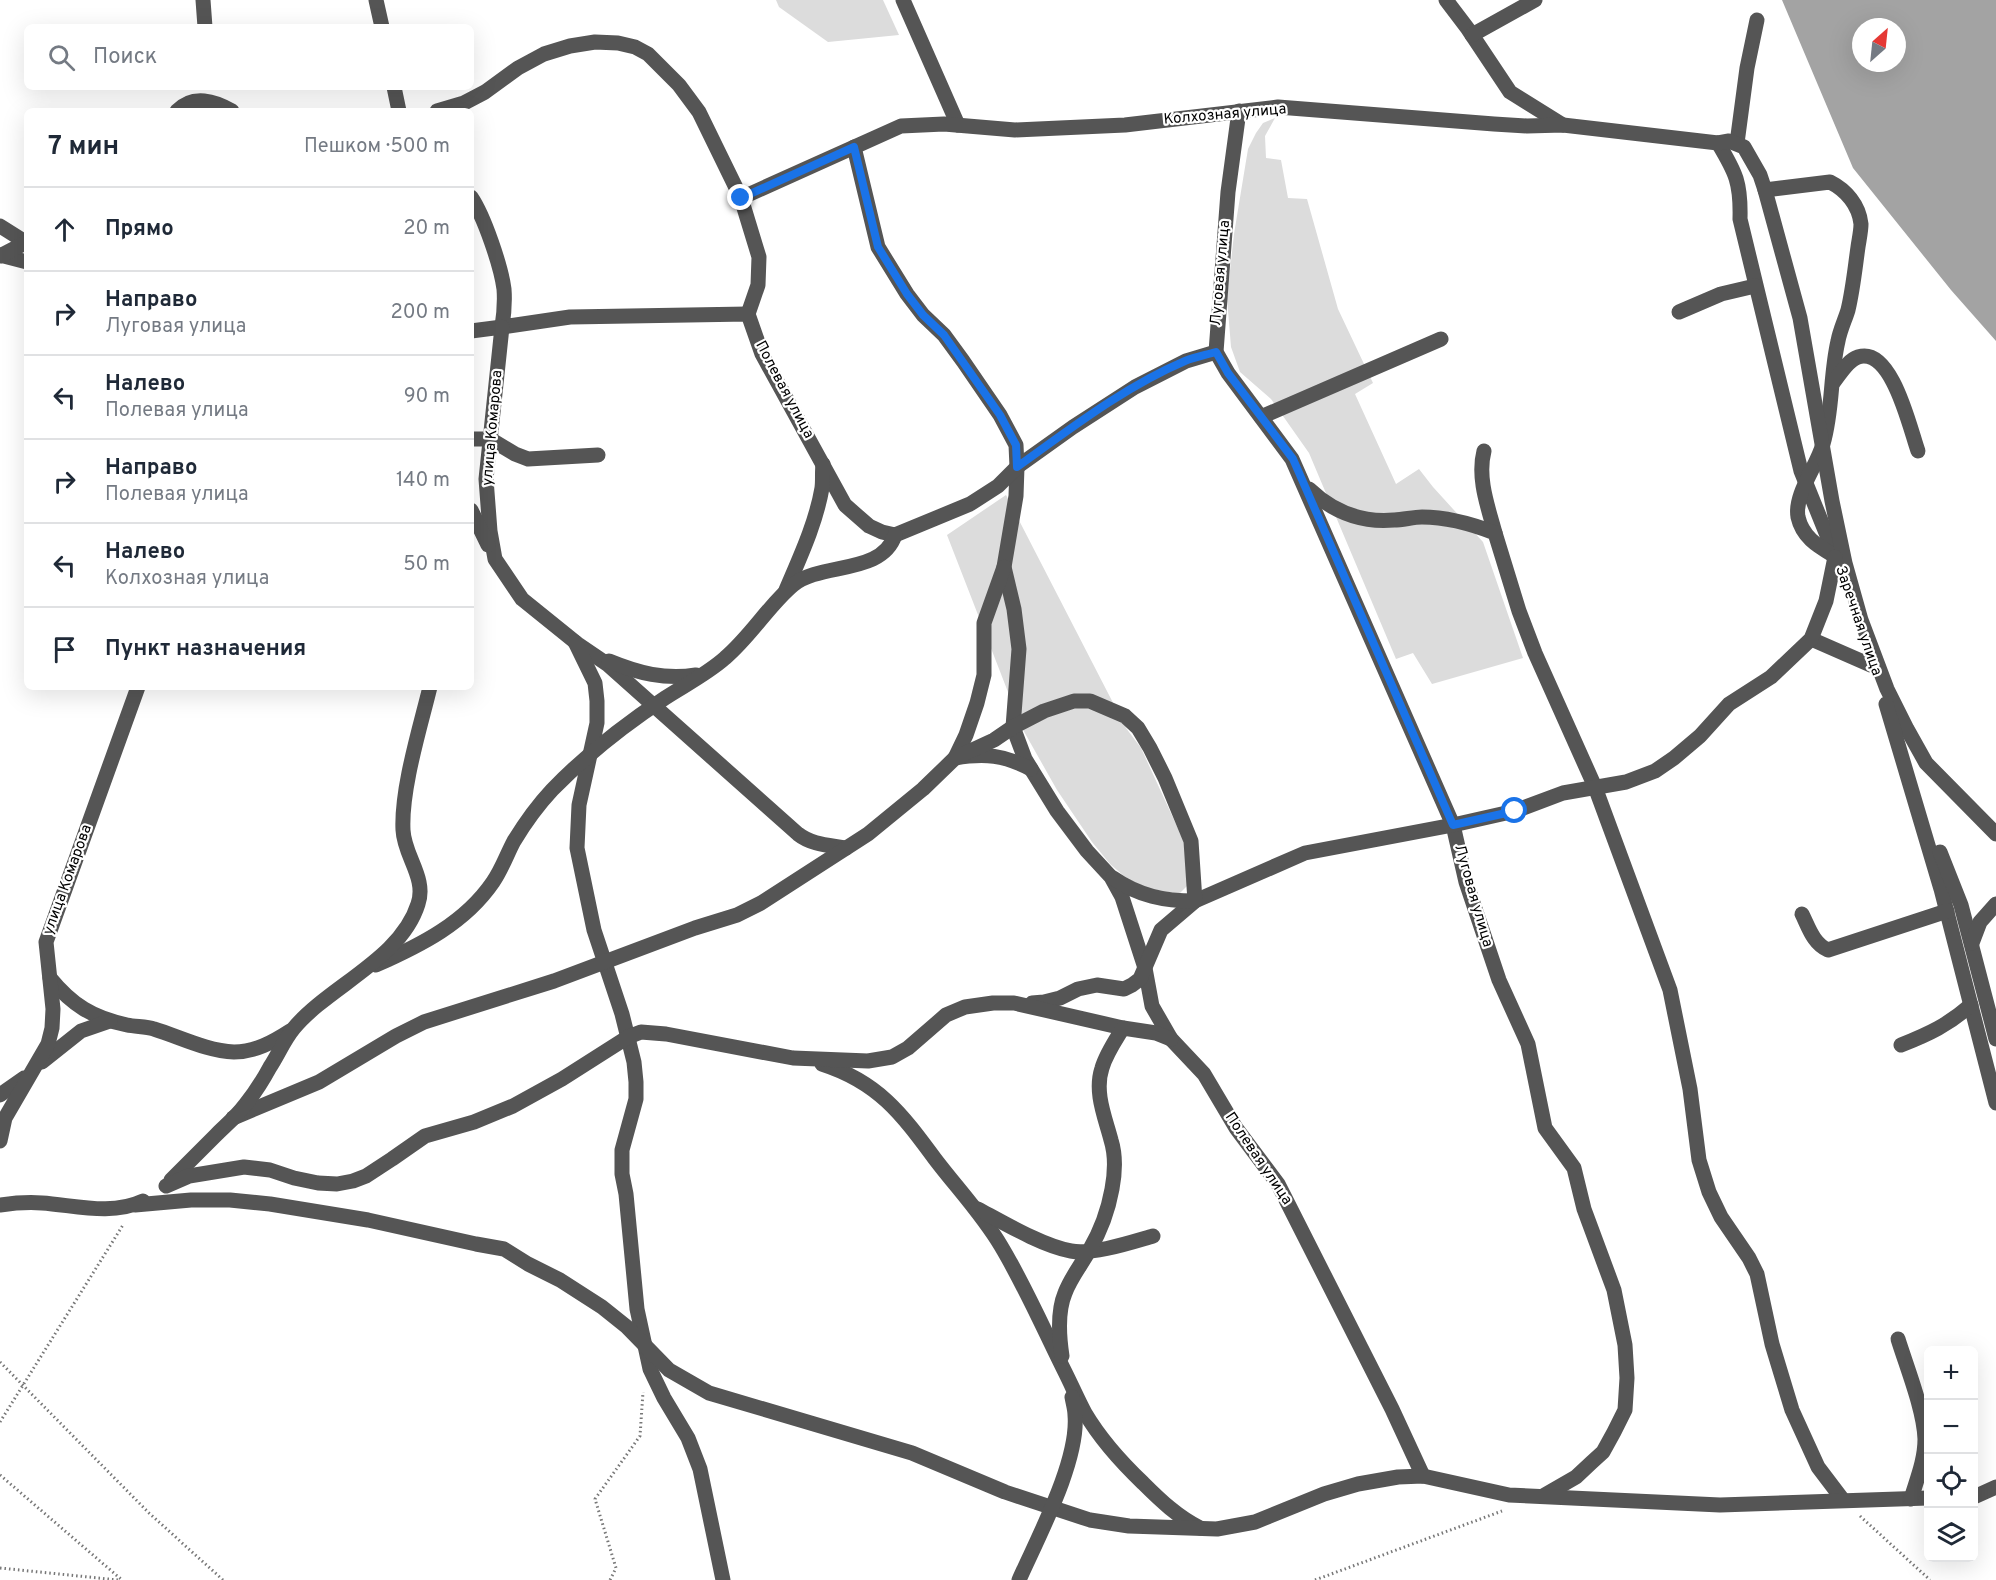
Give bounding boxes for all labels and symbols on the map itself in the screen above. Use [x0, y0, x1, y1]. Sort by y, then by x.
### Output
north arrow [1852, 18, 1906, 72]
street label: Колхозная улица [1163, 100, 1287, 130]
route end [727, 184, 753, 210]
street label: Луговая улица [1207, 219, 1235, 327]
street label: Полевая улица [750, 338, 818, 442]
street label: улица Комарова [478, 369, 508, 487]
street label: Заречная улица [1830, 564, 1886, 678]
route start [1501, 797, 1527, 823]
street label: улица Комарова [39, 822, 97, 938]
street label: Луговая улица [1449, 842, 1497, 950]
street label: Полевая улица [1220, 1109, 1296, 1209]

